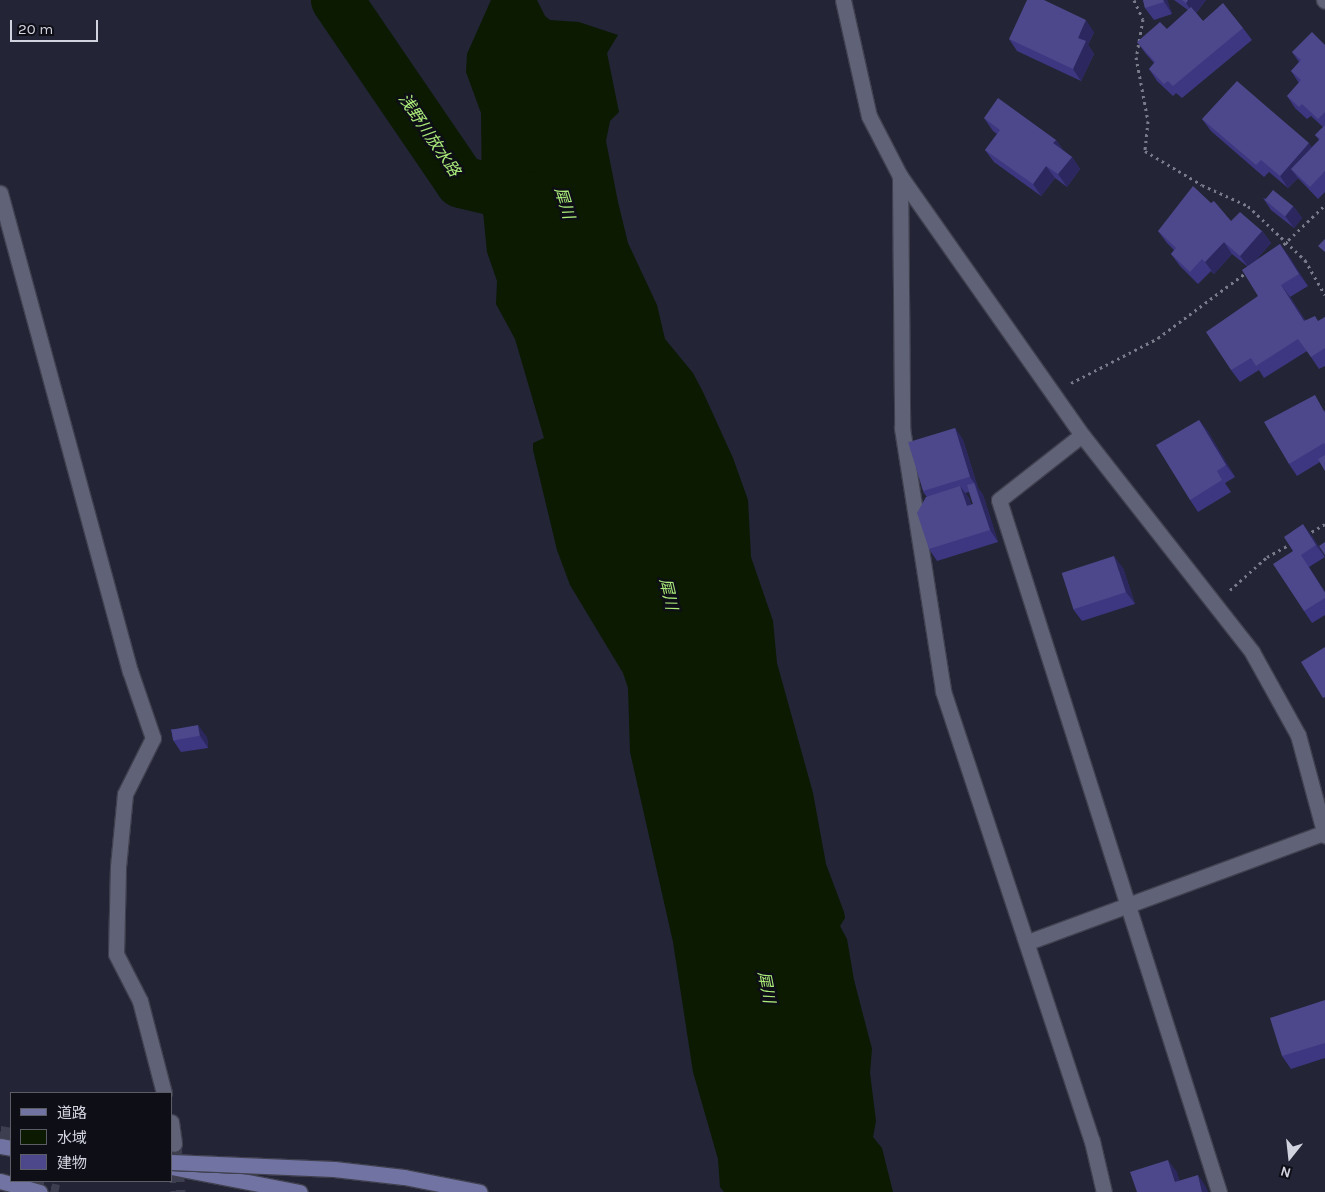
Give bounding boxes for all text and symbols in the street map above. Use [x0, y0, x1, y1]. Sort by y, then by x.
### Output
scale bar [12, 10, 100, 42]
text: 20 m [18, 20, 53, 38]
water label: 浅野川放水路 [394, 90, 464, 180]
water label: 犀川 [550, 185, 578, 221]
water label: 犀川 [655, 576, 681, 612]
water label: 犀川 [754, 969, 778, 1005]
legend [10, 1092, 172, 1182]
text: 道路 [57, 1104, 87, 1122]
text: 水域 [57, 1129, 87, 1147]
north arrow [1265, 1132, 1315, 1182]
text: 建物 [57, 1154, 87, 1172]
text: N [1279, 1162, 1293, 1181]

